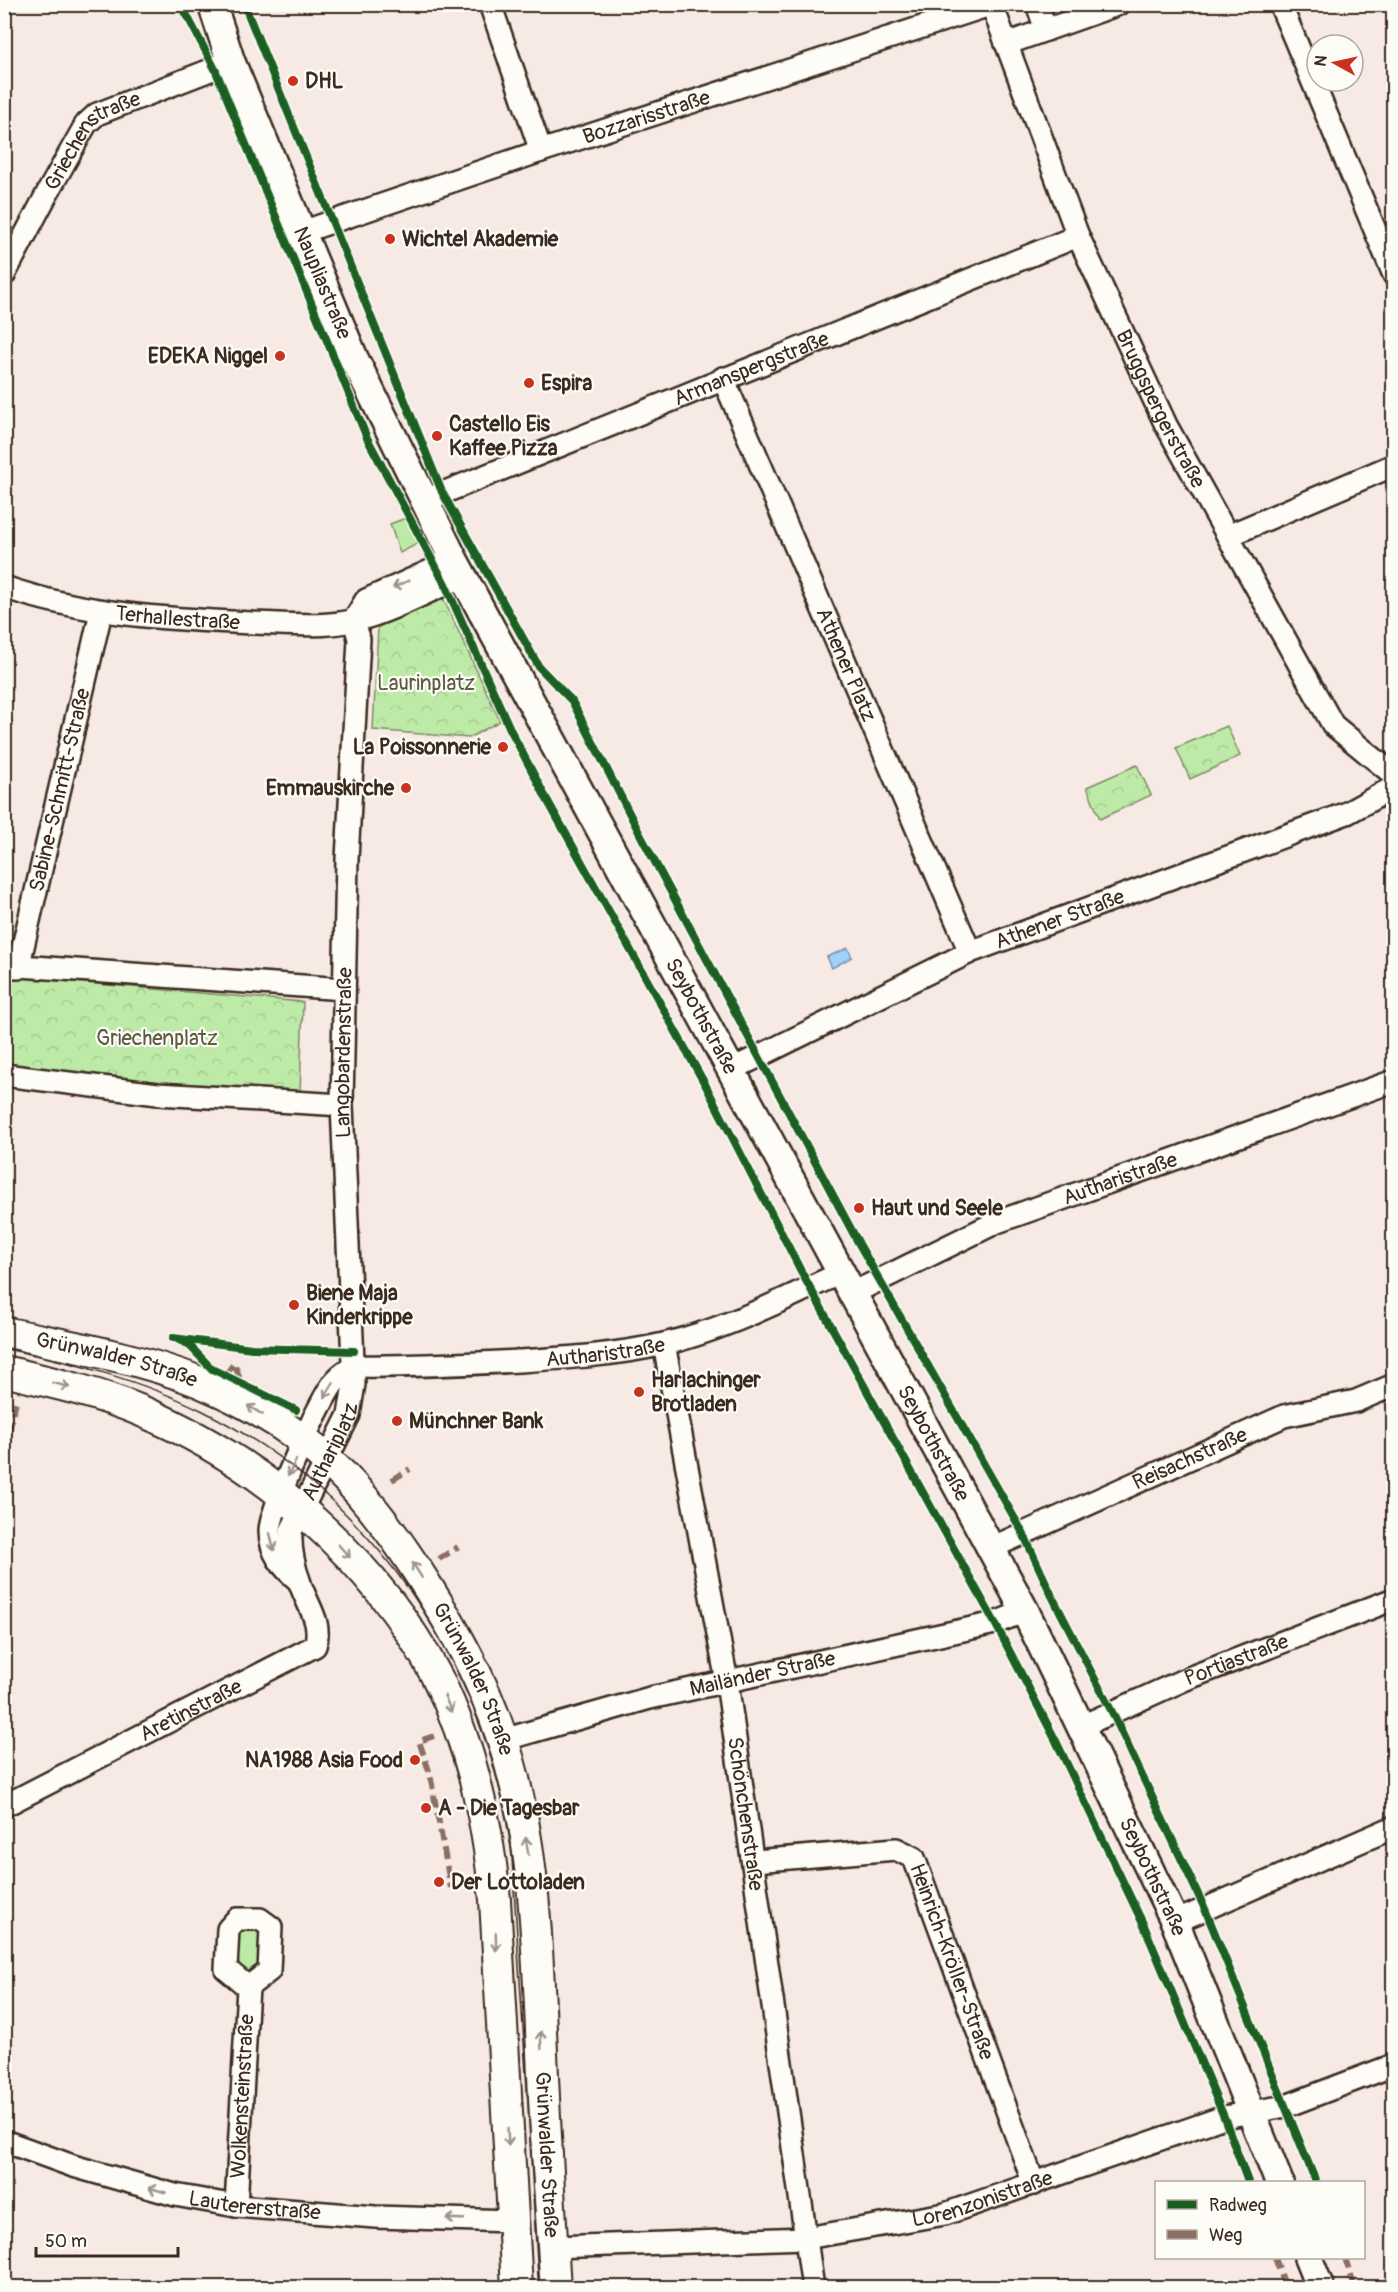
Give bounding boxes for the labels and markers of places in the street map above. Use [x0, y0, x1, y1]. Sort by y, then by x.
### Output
place label: DHL [305, 68, 343, 95]
marker: DHL [286, 74, 300, 88]
place label: Wichtel Akademie [402, 226, 559, 253]
marker: Wichtel Akademie [383, 232, 397, 246]
place label: EDEKA Niggel [148, 343, 268, 370]
marker: EDEKA Niggel [273, 349, 287, 363]
place label: Espira [541, 370, 592, 397]
marker: Espira [522, 376, 536, 390]
place label: Castello Eis Kaffee Pizza [449, 411, 558, 462]
marker: Castello Eis Kaffee Pizza [430, 429, 444, 443]
place label: La Poissonnerie [353, 734, 492, 761]
marker: La Poissonnerie [496, 740, 510, 754]
place label: Emmauskirche [266, 775, 395, 802]
marker: Emmauskirche [399, 781, 413, 795]
place label: Haut und Seele [871, 1195, 1003, 1222]
marker: Haut und Seele [852, 1201, 866, 1215]
place label: Biene Maja Kinderkrippe [306, 1280, 413, 1331]
marker: Biene Maja Kinderkrippe [287, 1298, 301, 1312]
place label: Harlachinger Brotladen [651, 1367, 761, 1418]
marker: Harlachinger Brotladen [632, 1385, 646, 1399]
place label: Münchner Bank [409, 1408, 544, 1435]
marker: Münchner Bank [390, 1414, 404, 1428]
place label: NA1988 Asia Food [245, 1747, 403, 1774]
marker: NA1988 Asia Food [408, 1753, 422, 1767]
place label: A - Die Tagesbar [438, 1795, 580, 1822]
marker: A - Die Tagesbar [419, 1801, 433, 1815]
place label: Der Lottoladen [451, 1869, 585, 1896]
marker: Der Lottoladen [432, 1875, 446, 1889]

